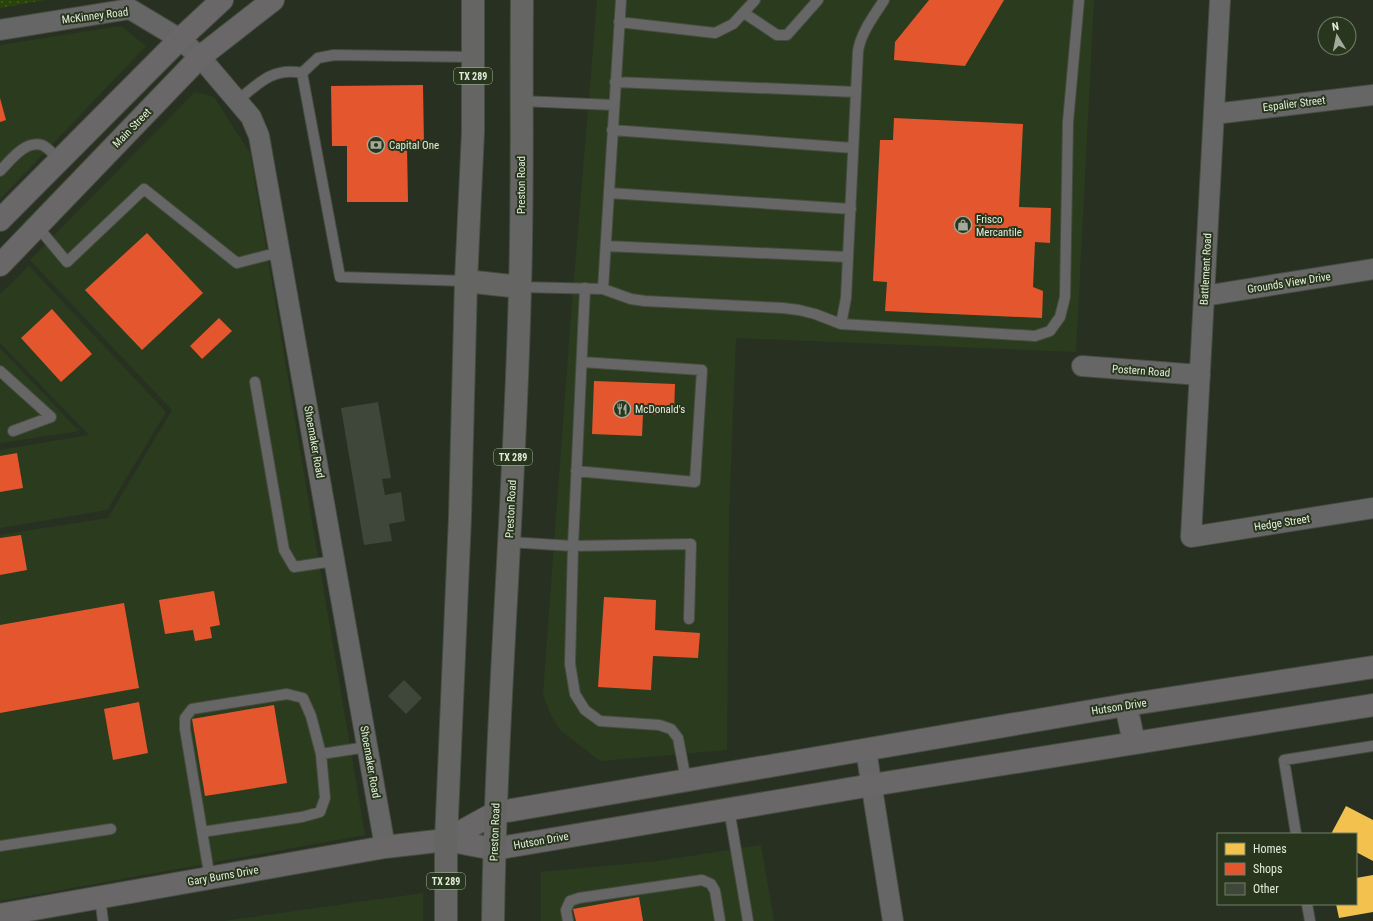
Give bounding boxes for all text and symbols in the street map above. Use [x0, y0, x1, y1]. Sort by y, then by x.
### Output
street label: McKinney Road [61, 5, 129, 27]
north arrow [1317, 16, 1357, 56]
text: N [1331, 20, 1340, 34]
road number: TX 289 [454, 68, 492, 84]
street label: Espalier Street [1262, 94, 1326, 114]
street label: Main Street [110, 106, 154, 150]
bank icon: Capital One [366, 135, 386, 155]
place label: Capital One [389, 139, 439, 152]
street label: Preston Road [515, 156, 528, 214]
place label: Frisco Mercantile [976, 213, 1022, 239]
shop icon: Frisco Mercantile [953, 215, 973, 235]
street label: Battlement Road [1198, 233, 1214, 305]
street label: Grounds View Drive [1246, 270, 1332, 296]
street label: Postern Road [1111, 362, 1171, 380]
restaurant icon: McDonald's [612, 399, 632, 419]
place label: McDonald's [635, 403, 685, 416]
street label: Shoemaker Road [301, 405, 327, 479]
road number: TX 289 [494, 449, 532, 465]
street label: Preston Road [503, 480, 519, 538]
street label: Hedge Street [1253, 512, 1311, 534]
street label: Hutson Drive [1090, 696, 1148, 718]
street label: Shoemaker Road [357, 725, 383, 799]
street label: Preston Road [487, 803, 503, 861]
street label: Hutson Drive [512, 830, 570, 852]
legend [1217, 833, 1357, 905]
text: Homes [1253, 842, 1287, 856]
text: Shops [1253, 862, 1282, 876]
street label: Gary Burns Drive [187, 863, 259, 889]
road number: TX 289 [427, 873, 465, 889]
text: Other [1253, 882, 1279, 896]

